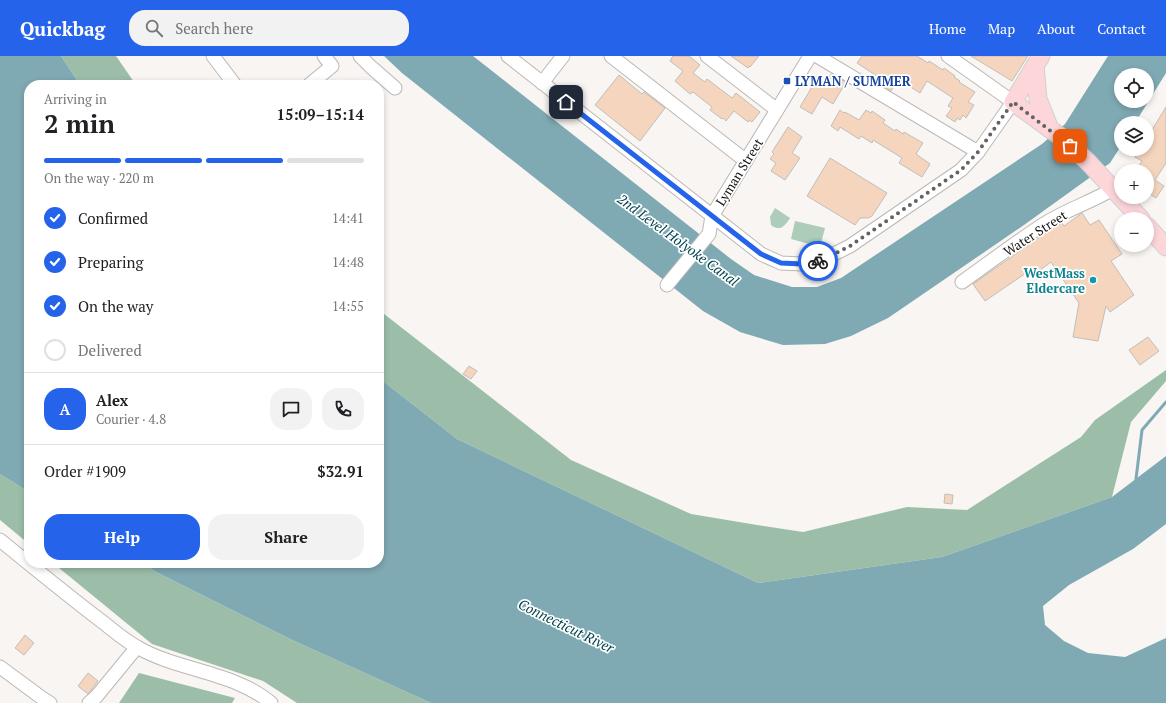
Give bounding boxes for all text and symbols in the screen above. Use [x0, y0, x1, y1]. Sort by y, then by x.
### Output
search box [129, 10, 409, 46]
text: Quickbag [20, 16, 105, 41]
icon: search [143, 17, 165, 39]
text: Search here [175, 18, 253, 38]
text: Home [929, 19, 966, 38]
text: Map [988, 19, 1015, 38]
text: About [1037, 19, 1075, 38]
text: Contact [1097, 19, 1146, 38]
map controls [1114, 68, 1154, 252]
button: locate [1114, 68, 1154, 108]
place label: LYMAN / SUMMER [795, 72, 911, 90]
marker: LYMAN / SUMMER [782, 76, 792, 86]
pin [549, 85, 583, 119]
text: Arriving in [44, 90, 107, 108]
icon: home [555, 91, 577, 113]
text: 15:09–15:14 [277, 104, 364, 124]
text: 2 min [44, 106, 115, 140]
button: layers [1114, 116, 1154, 156]
pin [1053, 129, 1087, 163]
street label: Lyman Street [711, 135, 767, 209]
icon: bag [1059, 135, 1081, 157]
button: + [1114, 164, 1154, 204]
text: On the way · 220 m [44, 169, 154, 187]
water label: 2nd Level Holyoke Canal [613, 189, 743, 290]
street label: Water Street [1000, 206, 1070, 260]
icon: check [44, 207, 66, 229]
text: Confirmed [78, 208, 148, 228]
text: 14:41 [332, 209, 364, 227]
button: − [1114, 212, 1154, 252]
courier [798, 241, 838, 281]
icon: bike [807, 250, 829, 272]
icon: check [44, 251, 66, 273]
text: Preparing [78, 252, 143, 272]
text: 14:48 [332, 253, 364, 271]
place label: WestMass Eldercare [1023, 264, 1085, 297]
marker: WestMass Eldercare [1088, 275, 1098, 285]
icon: check [44, 295, 66, 317]
text: On the way [78, 296, 153, 316]
text: 14:55 [332, 297, 364, 315]
text: Delivered [78, 340, 142, 360]
button: chat [270, 388, 312, 430]
button: phone [322, 388, 364, 430]
text: Alex [96, 390, 128, 410]
text: A [60, 399, 70, 419]
text: Courier · 4.8 [96, 410, 166, 428]
text: Order #1909 [44, 461, 126, 481]
text: $32.91 [317, 461, 364, 481]
button: Help [44, 514, 200, 560]
button: Share [208, 514, 364, 560]
water label: Connecticut River [515, 594, 618, 657]

